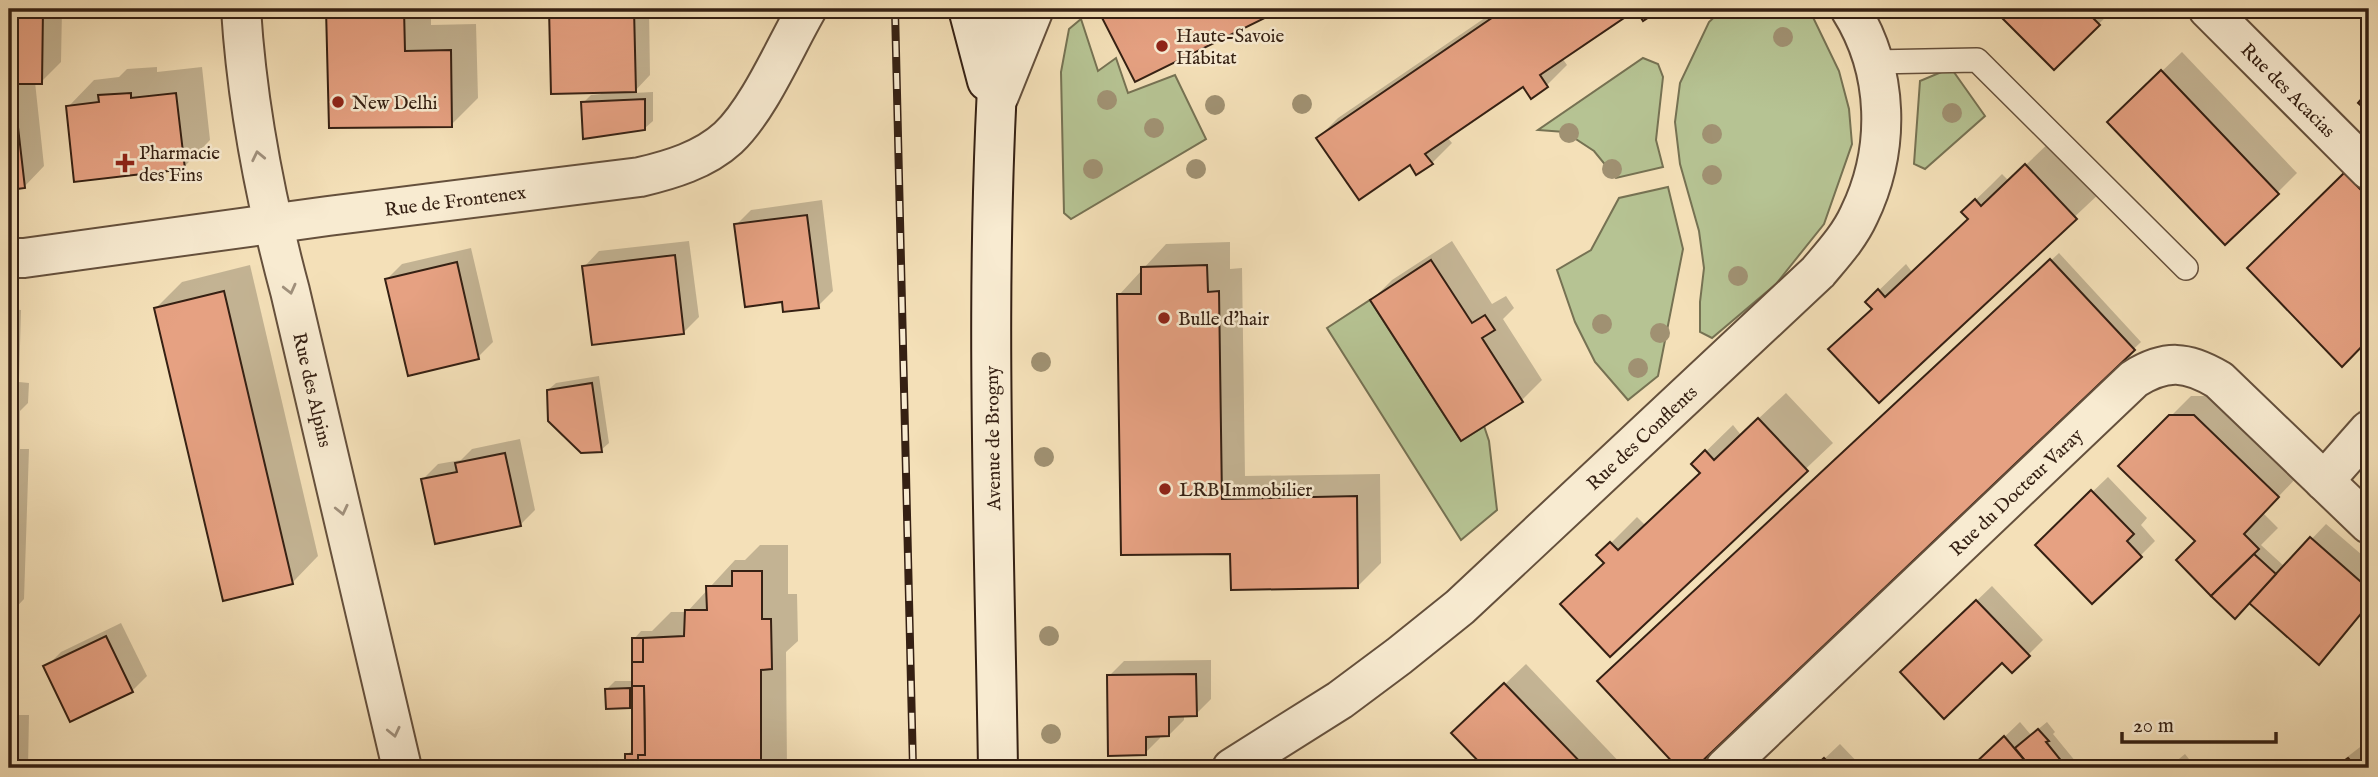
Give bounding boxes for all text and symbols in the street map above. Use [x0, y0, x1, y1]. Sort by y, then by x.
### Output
place label: Haute-Savoie Habitat [1176, 25, 1285, 71]
marker: Haute-Savoie Habitat [1154, 38, 1170, 54]
street label: Rue des Acacias [2235, 39, 2340, 143]
place label: New Delhi [352, 92, 438, 116]
marker: New Delhi [330, 94, 346, 110]
place label: Pharmacie des Fins [139, 142, 220, 188]
one-way arrow [251, 150, 266, 162]
marker: Pharmacie des Fins [117, 155, 133, 171]
street label: Rue de Frontenex [383, 181, 528, 223]
one-way arrow [282, 283, 296, 295]
place label: Bulle d'hair [1178, 308, 1269, 332]
marker: Bulle d'hair [1156, 310, 1172, 326]
street label: Rue des Alpins [286, 330, 336, 450]
street label: Avenue de Brogny [981, 365, 1007, 511]
street label: Rue des Conflents [1582, 381, 1703, 496]
street label: Rue du Docteur Varay [1945, 424, 2089, 562]
place label: LRB Immobilier [1179, 479, 1312, 503]
marker: LRB Immobilier [1157, 481, 1173, 497]
one-way arrow [334, 504, 348, 516]
scale bar [2122, 700, 2276, 744]
text: 20 m [2133, 713, 2174, 740]
one-way arrow [386, 726, 400, 738]

